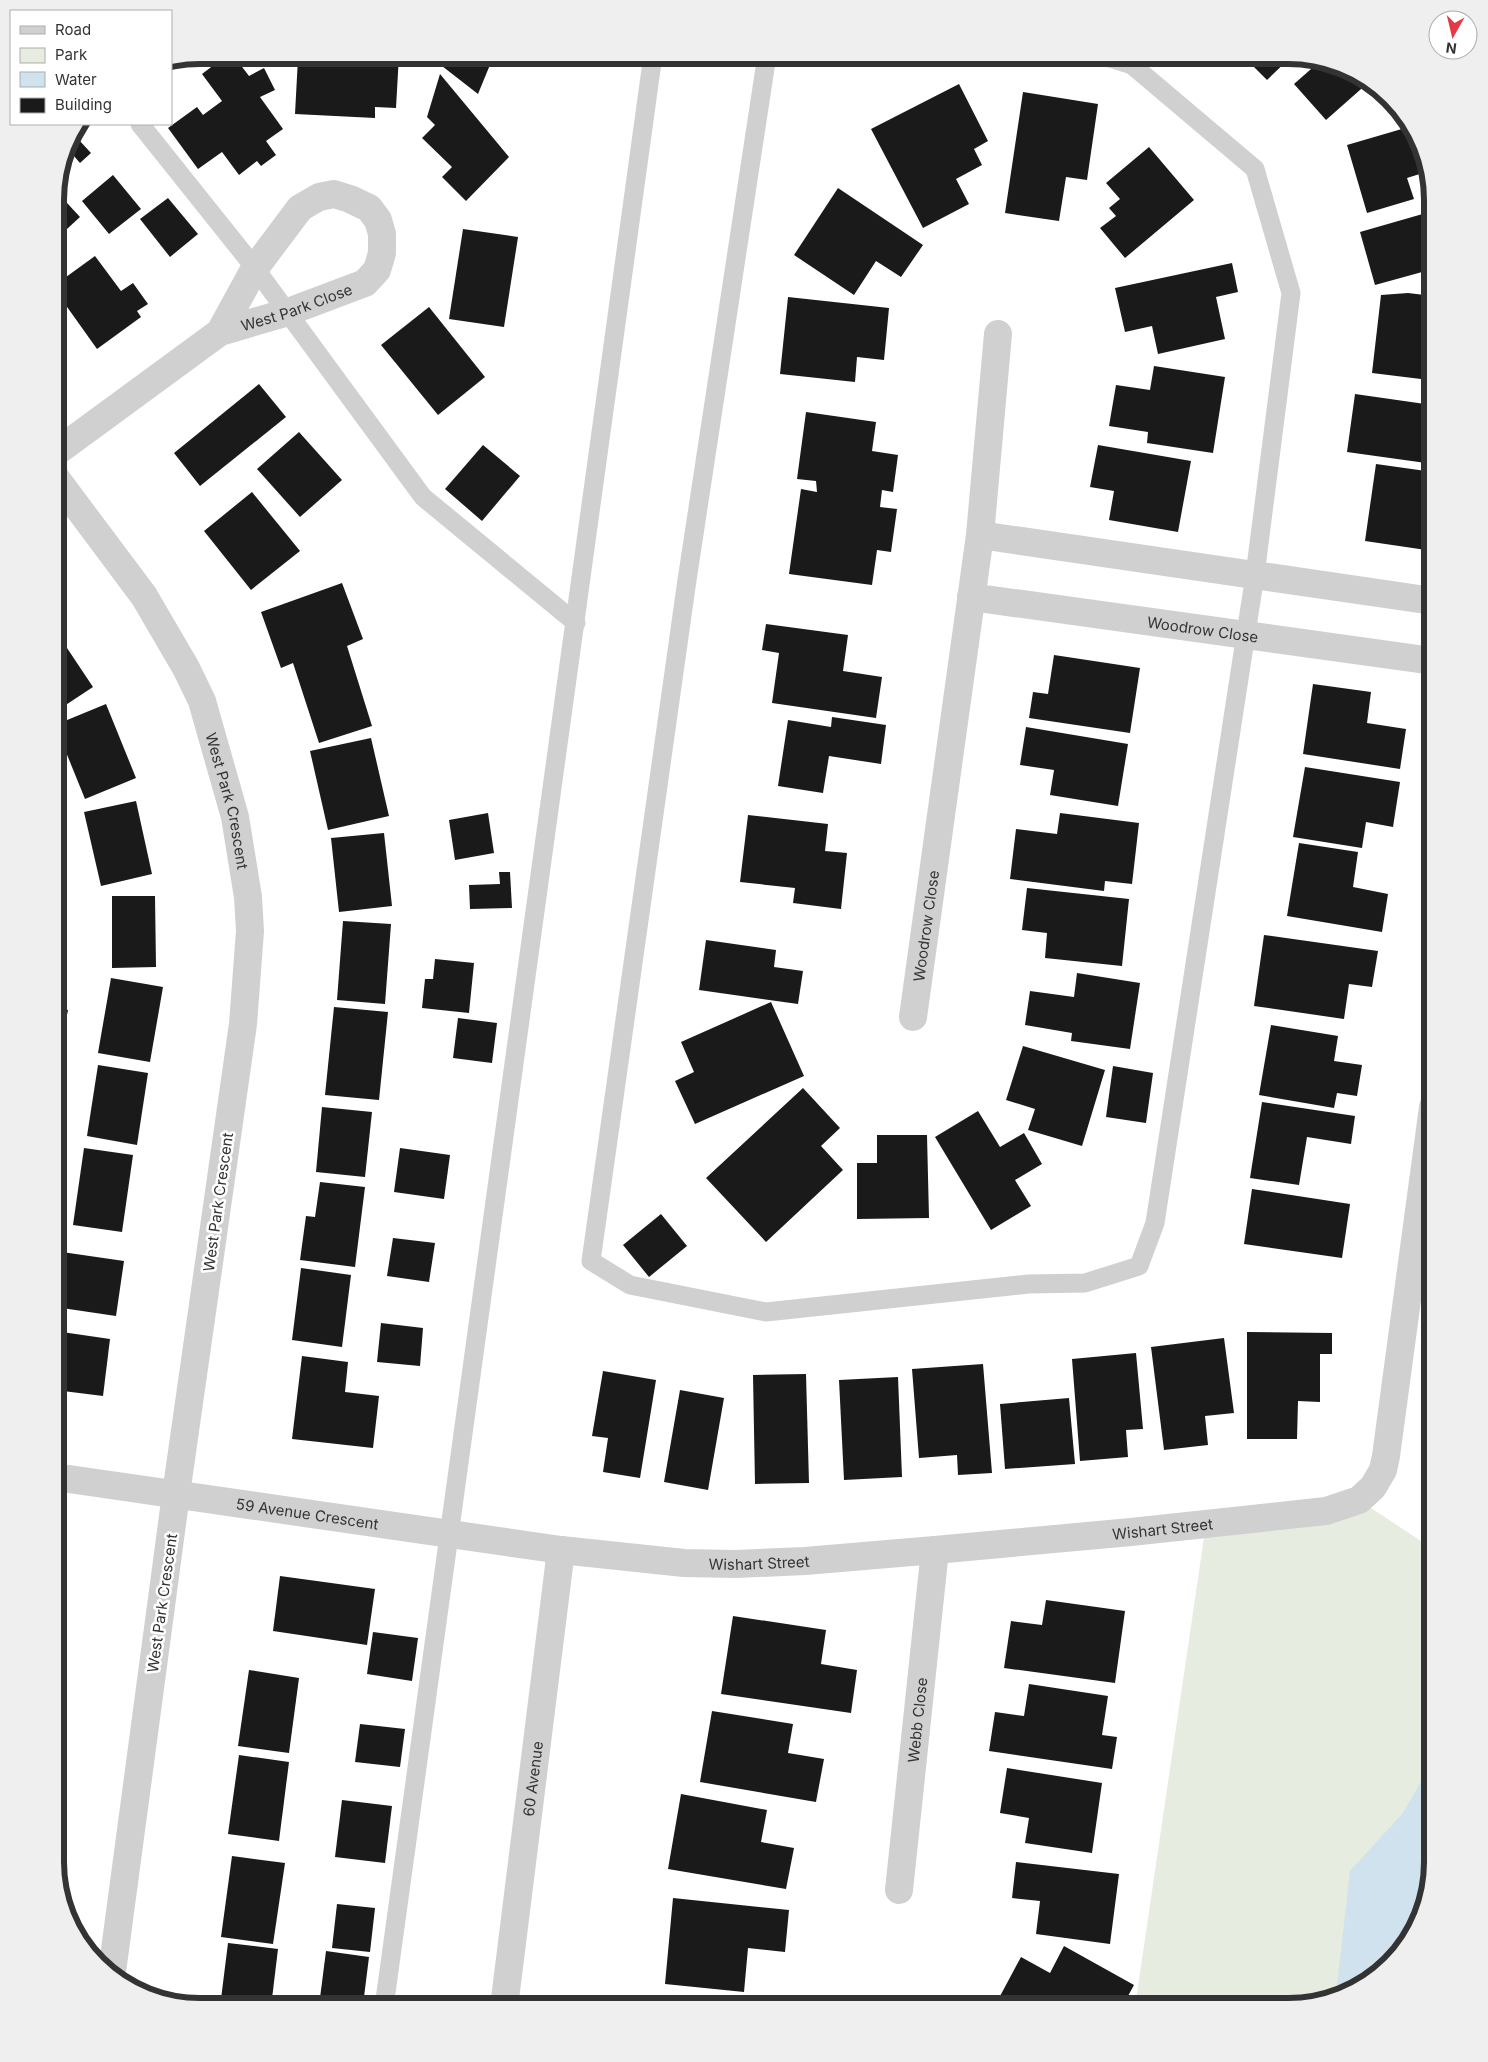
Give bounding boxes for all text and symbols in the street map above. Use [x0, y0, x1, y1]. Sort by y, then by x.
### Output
legend [10, 10, 172, 125]
north arrow [1428, 10, 1478, 60]
text: Road [55, 20, 91, 39]
text: N [1445, 39, 1458, 58]
text: Park [55, 45, 88, 64]
text: Water [55, 70, 97, 89]
text: Building [55, 95, 112, 114]
street label: West Park Close [239, 279, 355, 335]
street label: Woodrow Close [1146, 612, 1260, 646]
street label: West Park Crescent [202, 730, 253, 871]
street label: Woodrow Close [909, 869, 943, 983]
street label: West Park Crescent [199, 1131, 237, 1273]
street label: 59 Avenue Crescent [235, 1494, 380, 1533]
street label: Wishart Street [1111, 1514, 1214, 1543]
street label: West Park Crescent [143, 1532, 181, 1674]
street label: Wishart Street [708, 1551, 810, 1574]
street label: Webb Close [903, 1676, 931, 1764]
street label: 60 Avenue [518, 1740, 547, 1818]

